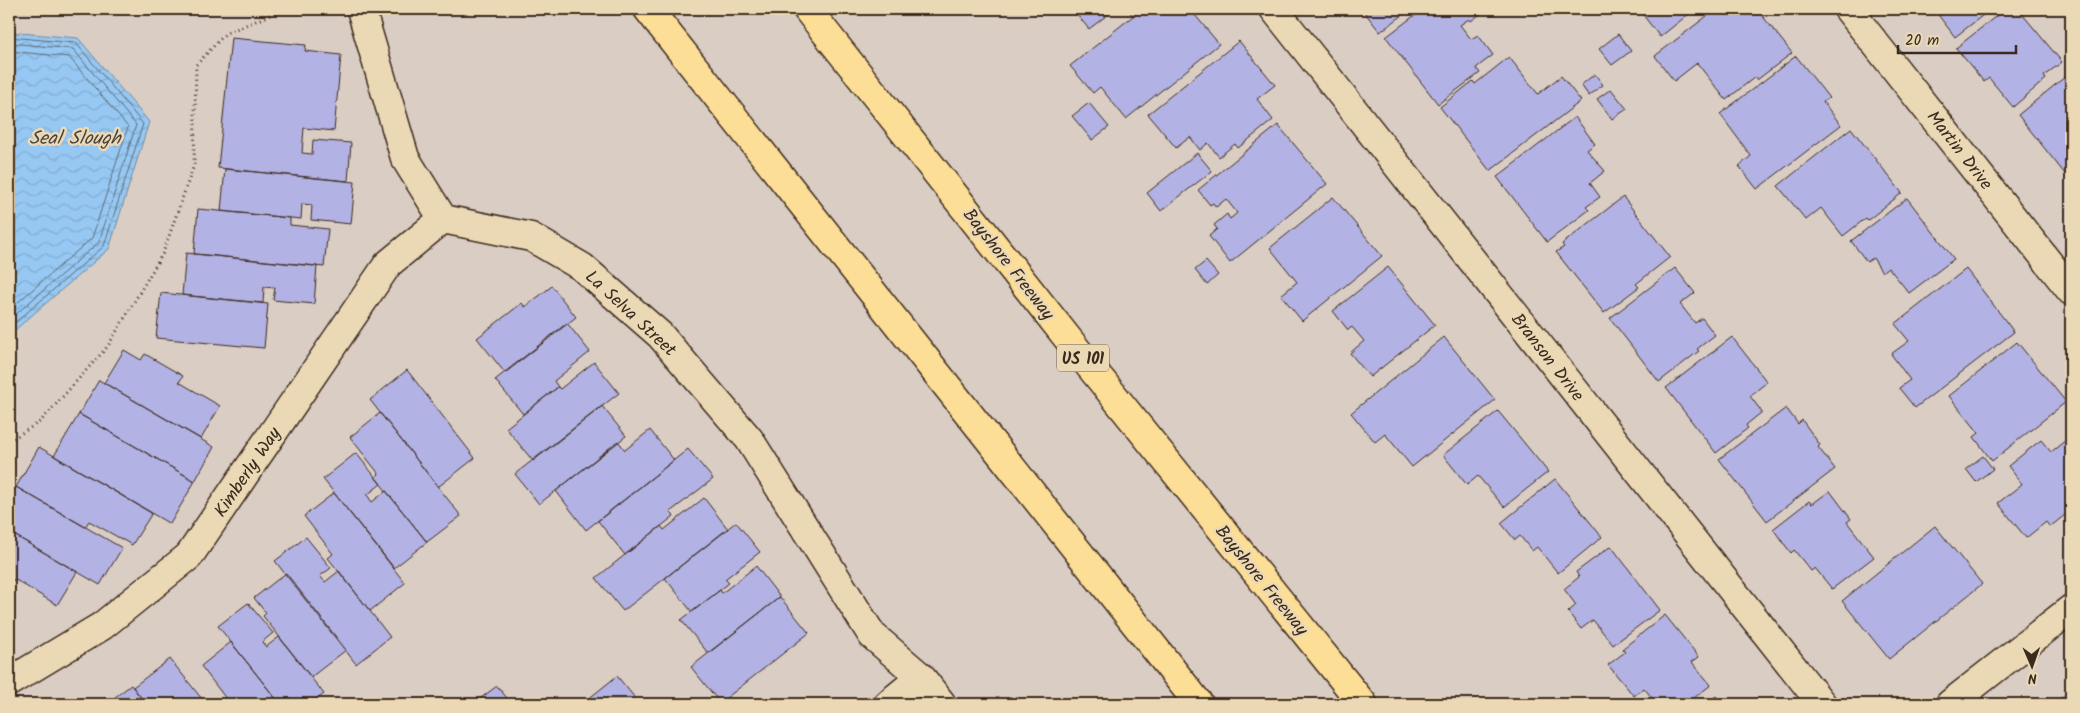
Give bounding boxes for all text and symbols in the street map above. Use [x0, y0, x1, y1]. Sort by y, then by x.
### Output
scale bar [1898, 22, 2015, 54]
text: 20 m [1905, 29, 1939, 53]
street label: Martin Drive [1918, 105, 1999, 197]
water label: Seal Slough [29, 124, 123, 154]
street label: Bayshore Freeway [955, 203, 1061, 328]
street label: La Selva Street [577, 264, 683, 365]
street label: Branson Drive [1503, 307, 1591, 408]
road number: US 101 [1057, 344, 1109, 372]
street label: Kimberly Way [207, 421, 290, 524]
street label: Bayshore Freeway [1207, 519, 1315, 643]
north arrow [2008, 640, 2058, 690]
text: N [2027, 667, 2037, 689]

